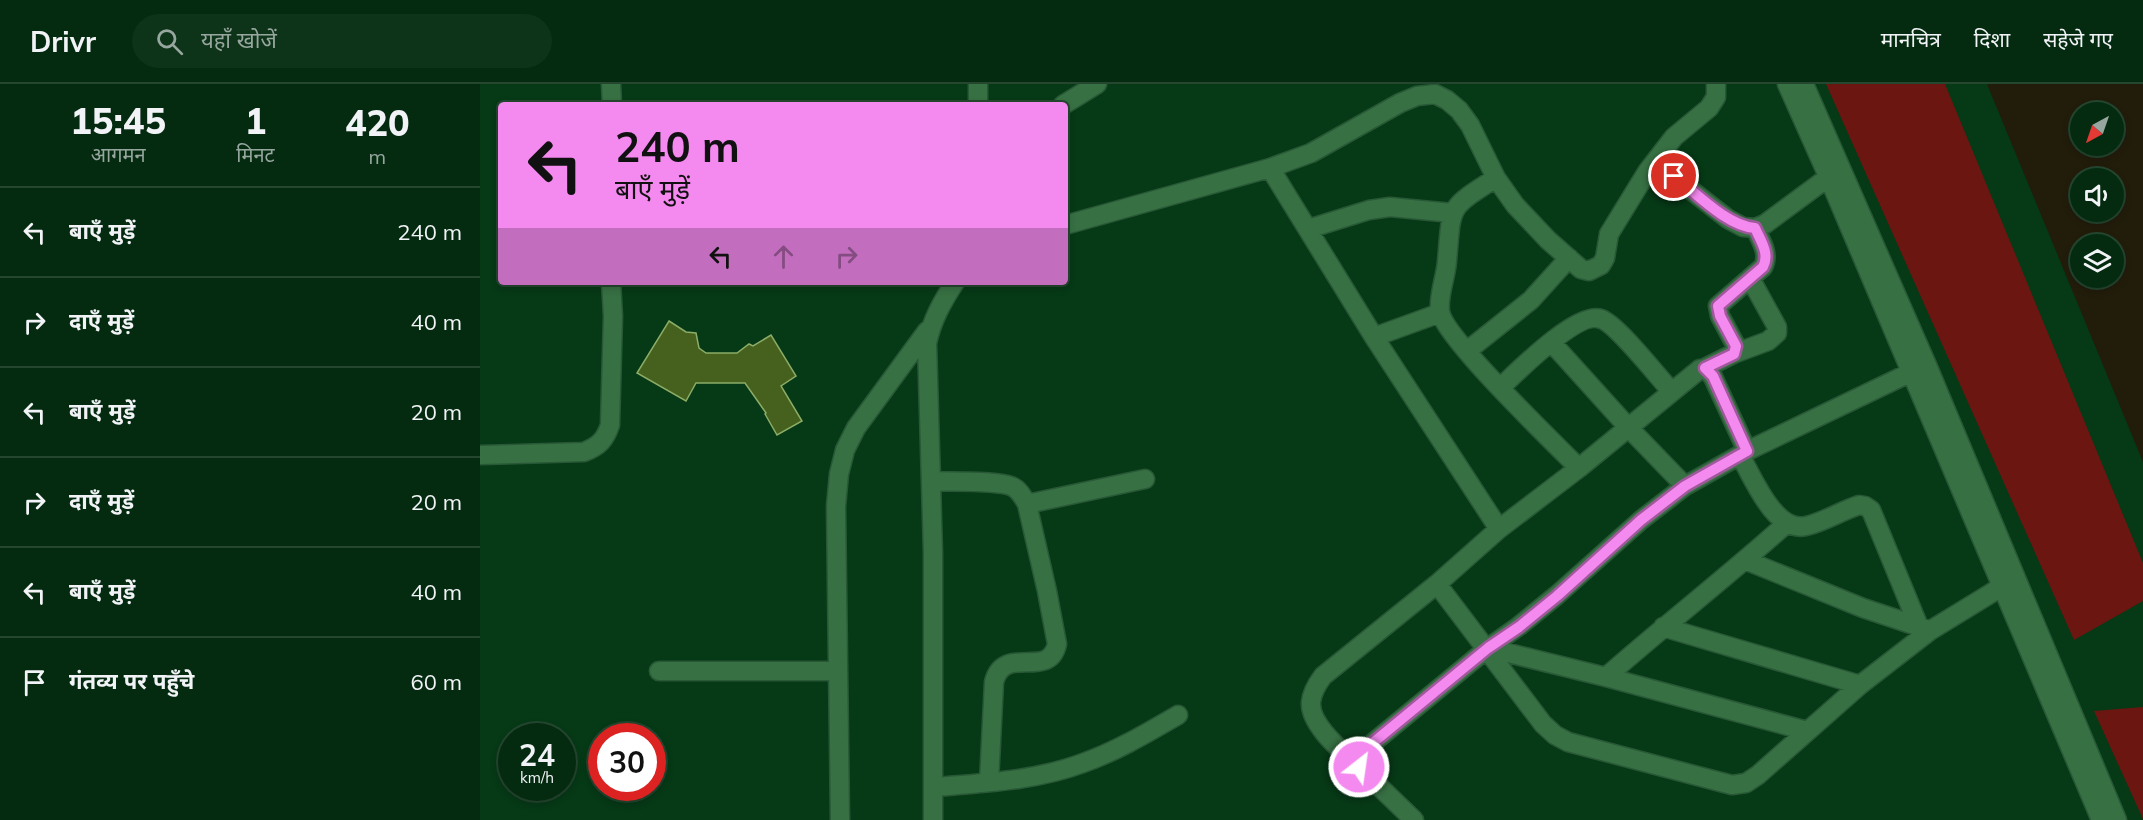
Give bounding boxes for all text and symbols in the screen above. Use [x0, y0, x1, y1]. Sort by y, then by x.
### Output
search box [132, 14, 552, 68]
text: Drivr [30, 24, 96, 59]
icon: search [153, 25, 186, 58]
text: यहाँ खोजें [201, 26, 277, 54]
text: मानचित्र [1881, 26, 1941, 52]
text: दिशा [1974, 26, 2010, 52]
text: सहेजे गए [2043, 26, 2113, 52]
text: 15:45 [70, 98, 166, 143]
text: 1 [245, 98, 266, 143]
text: 420 [345, 100, 410, 145]
north arrow [2070, 102, 2124, 156]
map controls [2070, 102, 2124, 288]
text: 240 m [615, 120, 740, 173]
icon: left [516, 126, 594, 204]
text: आगमन [91, 142, 146, 167]
text: मिनट [236, 142, 275, 167]
text: m [369, 144, 386, 169]
pin [1648, 150, 1699, 201]
icon: arrive [1657, 159, 1690, 192]
button: sound [2070, 168, 2124, 222]
text: बाएँ मुड़ें [615, 172, 690, 206]
icon: left [18, 216, 51, 249]
text: बाएँ मुड़ें [69, 217, 135, 245]
text: 240 m [397, 218, 462, 246]
button: layers [2070, 234, 2124, 288]
icon: left [704, 240, 737, 273]
icon: ahead [767, 240, 800, 273]
icon: right [830, 240, 863, 273]
icon: right [18, 306, 51, 339]
text: दाएँ मुड़ें [69, 307, 134, 335]
text: 40 m [411, 308, 462, 336]
icon: left [18, 396, 51, 429]
text: बाएँ मुड़ें [69, 397, 135, 425]
text: 20 m [411, 398, 462, 426]
icon: right [18, 486, 51, 519]
text: दाएँ मुड़ें [69, 487, 134, 515]
text: 20 m [411, 488, 462, 516]
icon: left [18, 576, 51, 609]
text: बाएँ मुड़ें [69, 577, 135, 605]
text: 40 m [411, 578, 462, 606]
icon: arrive [18, 666, 51, 699]
text: गंतव्य पर पहुँचे [69, 667, 194, 695]
text: 60 m [411, 668, 462, 696]
speed limit sign: 30 [588, 723, 666, 801]
position arrow [1327, 735, 1391, 799]
text: 24 [519, 736, 555, 774]
text: km/h [520, 768, 554, 787]

